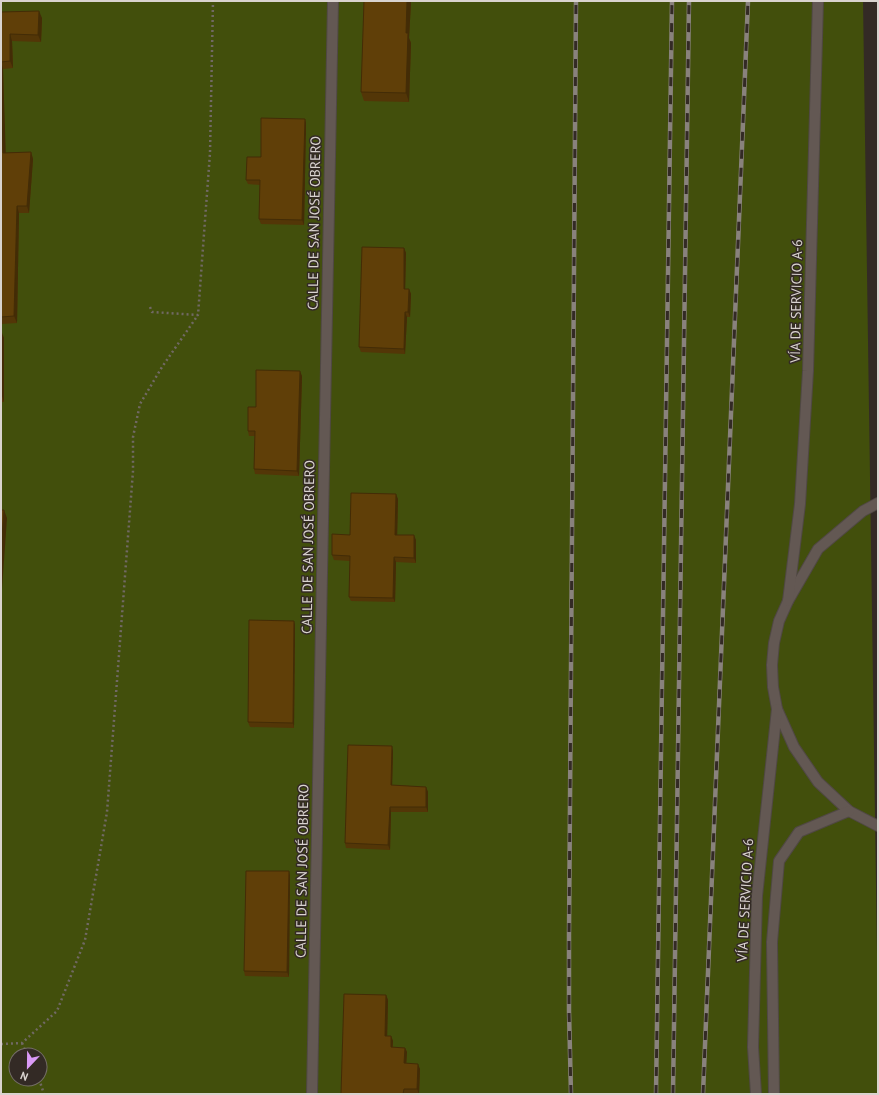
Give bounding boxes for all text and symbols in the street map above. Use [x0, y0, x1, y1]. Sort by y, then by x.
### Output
street label: CALLE DE SAN JOSÉ OBRERO [303, 136, 325, 310]
street label: VÍA DE SERVICIO A-6 [786, 239, 806, 364]
street label: CALLE DE SAN JOSÉ OBRERO [297, 460, 319, 634]
street label: CALLE DE SAN JOSÉ OBRERO [291, 784, 313, 958]
street label: VÍA DE SERVICIO A-6 [733, 838, 757, 963]
north arrow [8, 1047, 48, 1087]
text: N [18, 1068, 30, 1084]

